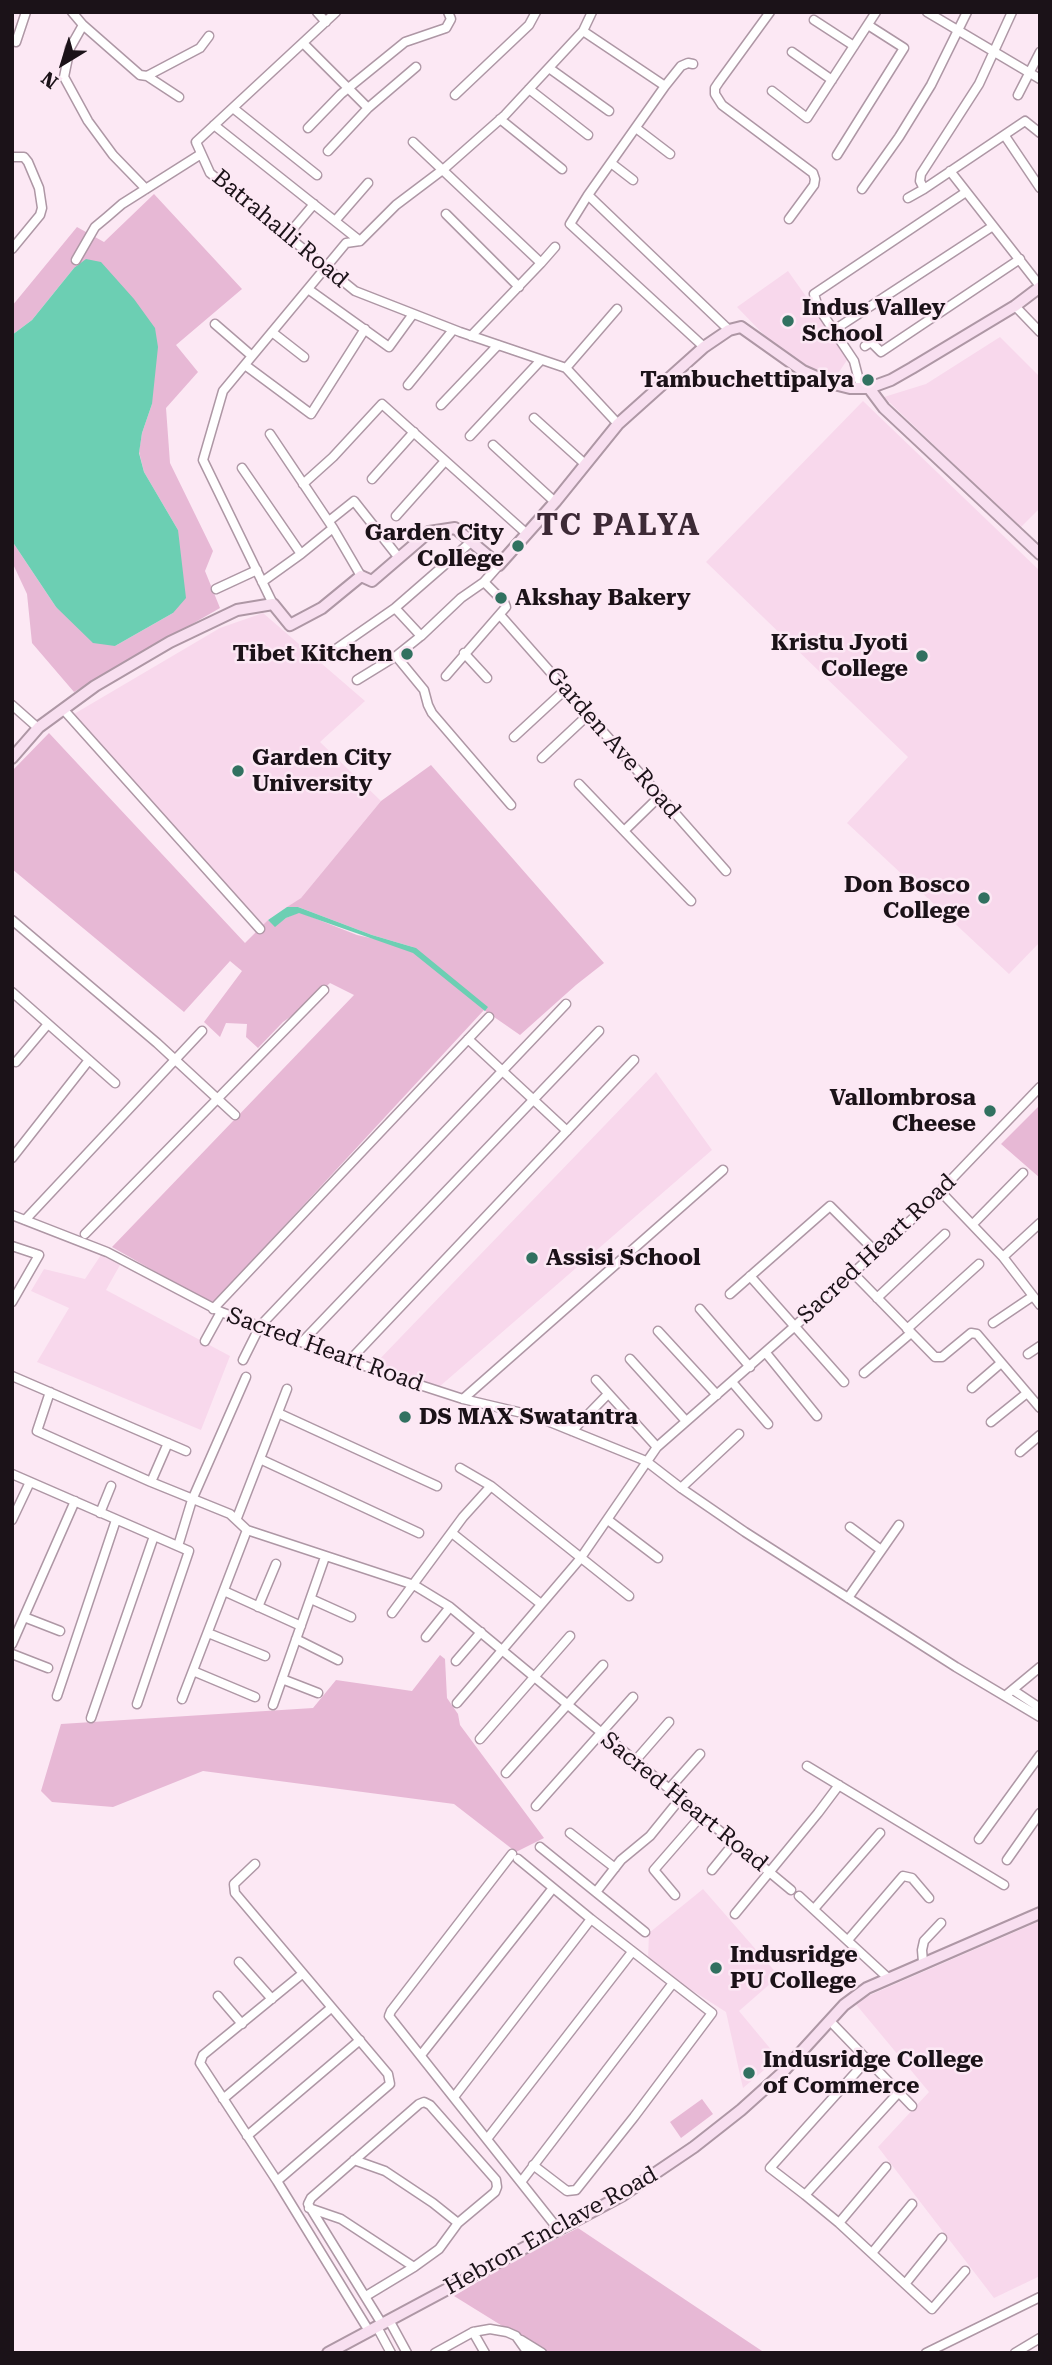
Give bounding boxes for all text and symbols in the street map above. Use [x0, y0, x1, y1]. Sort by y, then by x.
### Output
north arrow [28, 28, 98, 98]
text: N [37, 66, 63, 94]
street label: Batrahalli Road [206, 164, 354, 294]
place label: Indus Valley School [802, 294, 945, 348]
marker: Indus Valley School [780, 313, 796, 329]
place label: Tambuchettipalya [640, 366, 854, 394]
marker: Tambuchettipalya [860, 372, 876, 388]
district label: TC PALYA [538, 508, 700, 544]
place label: Garden City College [365, 519, 504, 573]
marker: Garden City College [510, 538, 526, 554]
place label: Akshay Bakery [515, 584, 691, 612]
marker: Akshay Bakery [493, 590, 509, 606]
place label: Kristu Jyoti College [771, 629, 908, 683]
place label: Tibet Kitchen [232, 640, 393, 668]
marker: Tibet Kitchen [399, 646, 415, 662]
marker: Kristu Jyoti College [914, 648, 930, 664]
street label: Garden Ave Road [540, 662, 686, 824]
place label: Garden City University [252, 744, 391, 798]
marker: Garden City University [230, 763, 246, 779]
place label: Don Bosco College [844, 871, 970, 925]
marker: Don Bosco College [976, 890, 992, 906]
place label: Vallombrosa Cheese [830, 1084, 976, 1138]
marker: Vallombrosa Cheese [982, 1103, 998, 1119]
street label: Sacred Heart Road [792, 1168, 962, 1330]
place label: Assisi School [546, 1244, 701, 1272]
marker: Assisi School [524, 1250, 540, 1266]
street label: Sacred Heart Road [223, 1302, 427, 1398]
place label: DS MAX Swatantra [419, 1403, 638, 1431]
marker: DS MAX Swatantra [397, 1409, 413, 1425]
street label: Sacred Heart Road [595, 1726, 773, 1878]
place label: Indusridge PU College [730, 1941, 858, 1995]
marker: Indusridge PU College [708, 1960, 724, 1976]
place label: Indusridge College of Commerce [763, 2046, 984, 2100]
marker: Indusridge College of Commerce [741, 2065, 757, 2081]
street label: Hebron Enclave Road [440, 2161, 662, 2301]

